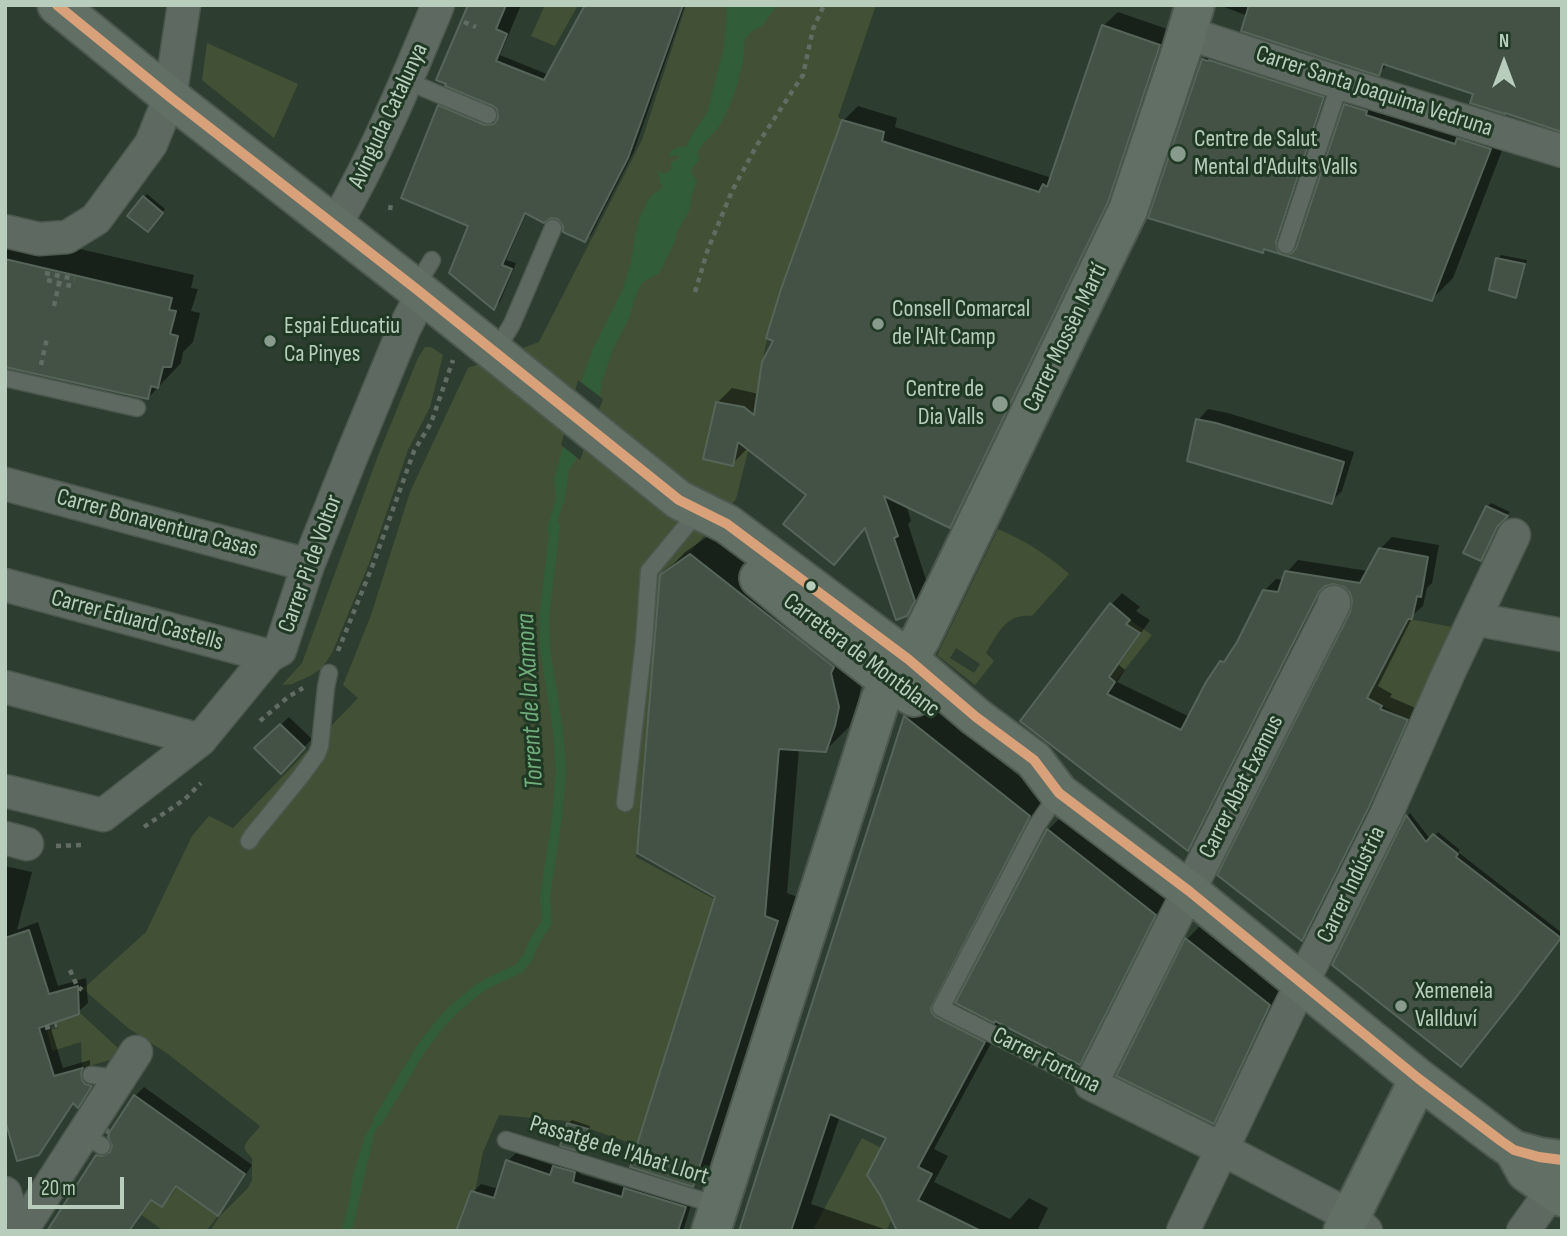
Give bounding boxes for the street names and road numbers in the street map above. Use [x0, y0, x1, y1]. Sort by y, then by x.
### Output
street label: Avinguda Catalunya [343, 39, 435, 193]
street label: Carrer Santa Joaquima Vedruna [1252, 40, 1496, 144]
street label: Carrer Mossèn Martí [1018, 259, 1114, 417]
street label: Carrer Bonaventura Casas [53, 483, 261, 565]
street label: Carrer Pi de Voltor [273, 491, 349, 637]
street label: Carrer Eduard Castells [48, 584, 226, 658]
street label: Carretera de Montblanc [777, 588, 945, 724]
street label: Carrer Abat Examus [1194, 710, 1290, 864]
street label: Carrer Indústria [1311, 822, 1393, 948]
street label: Carrer Fortuna [987, 1022, 1105, 1100]
street label: Passatge de l'Abat Llort [526, 1110, 712, 1192]

